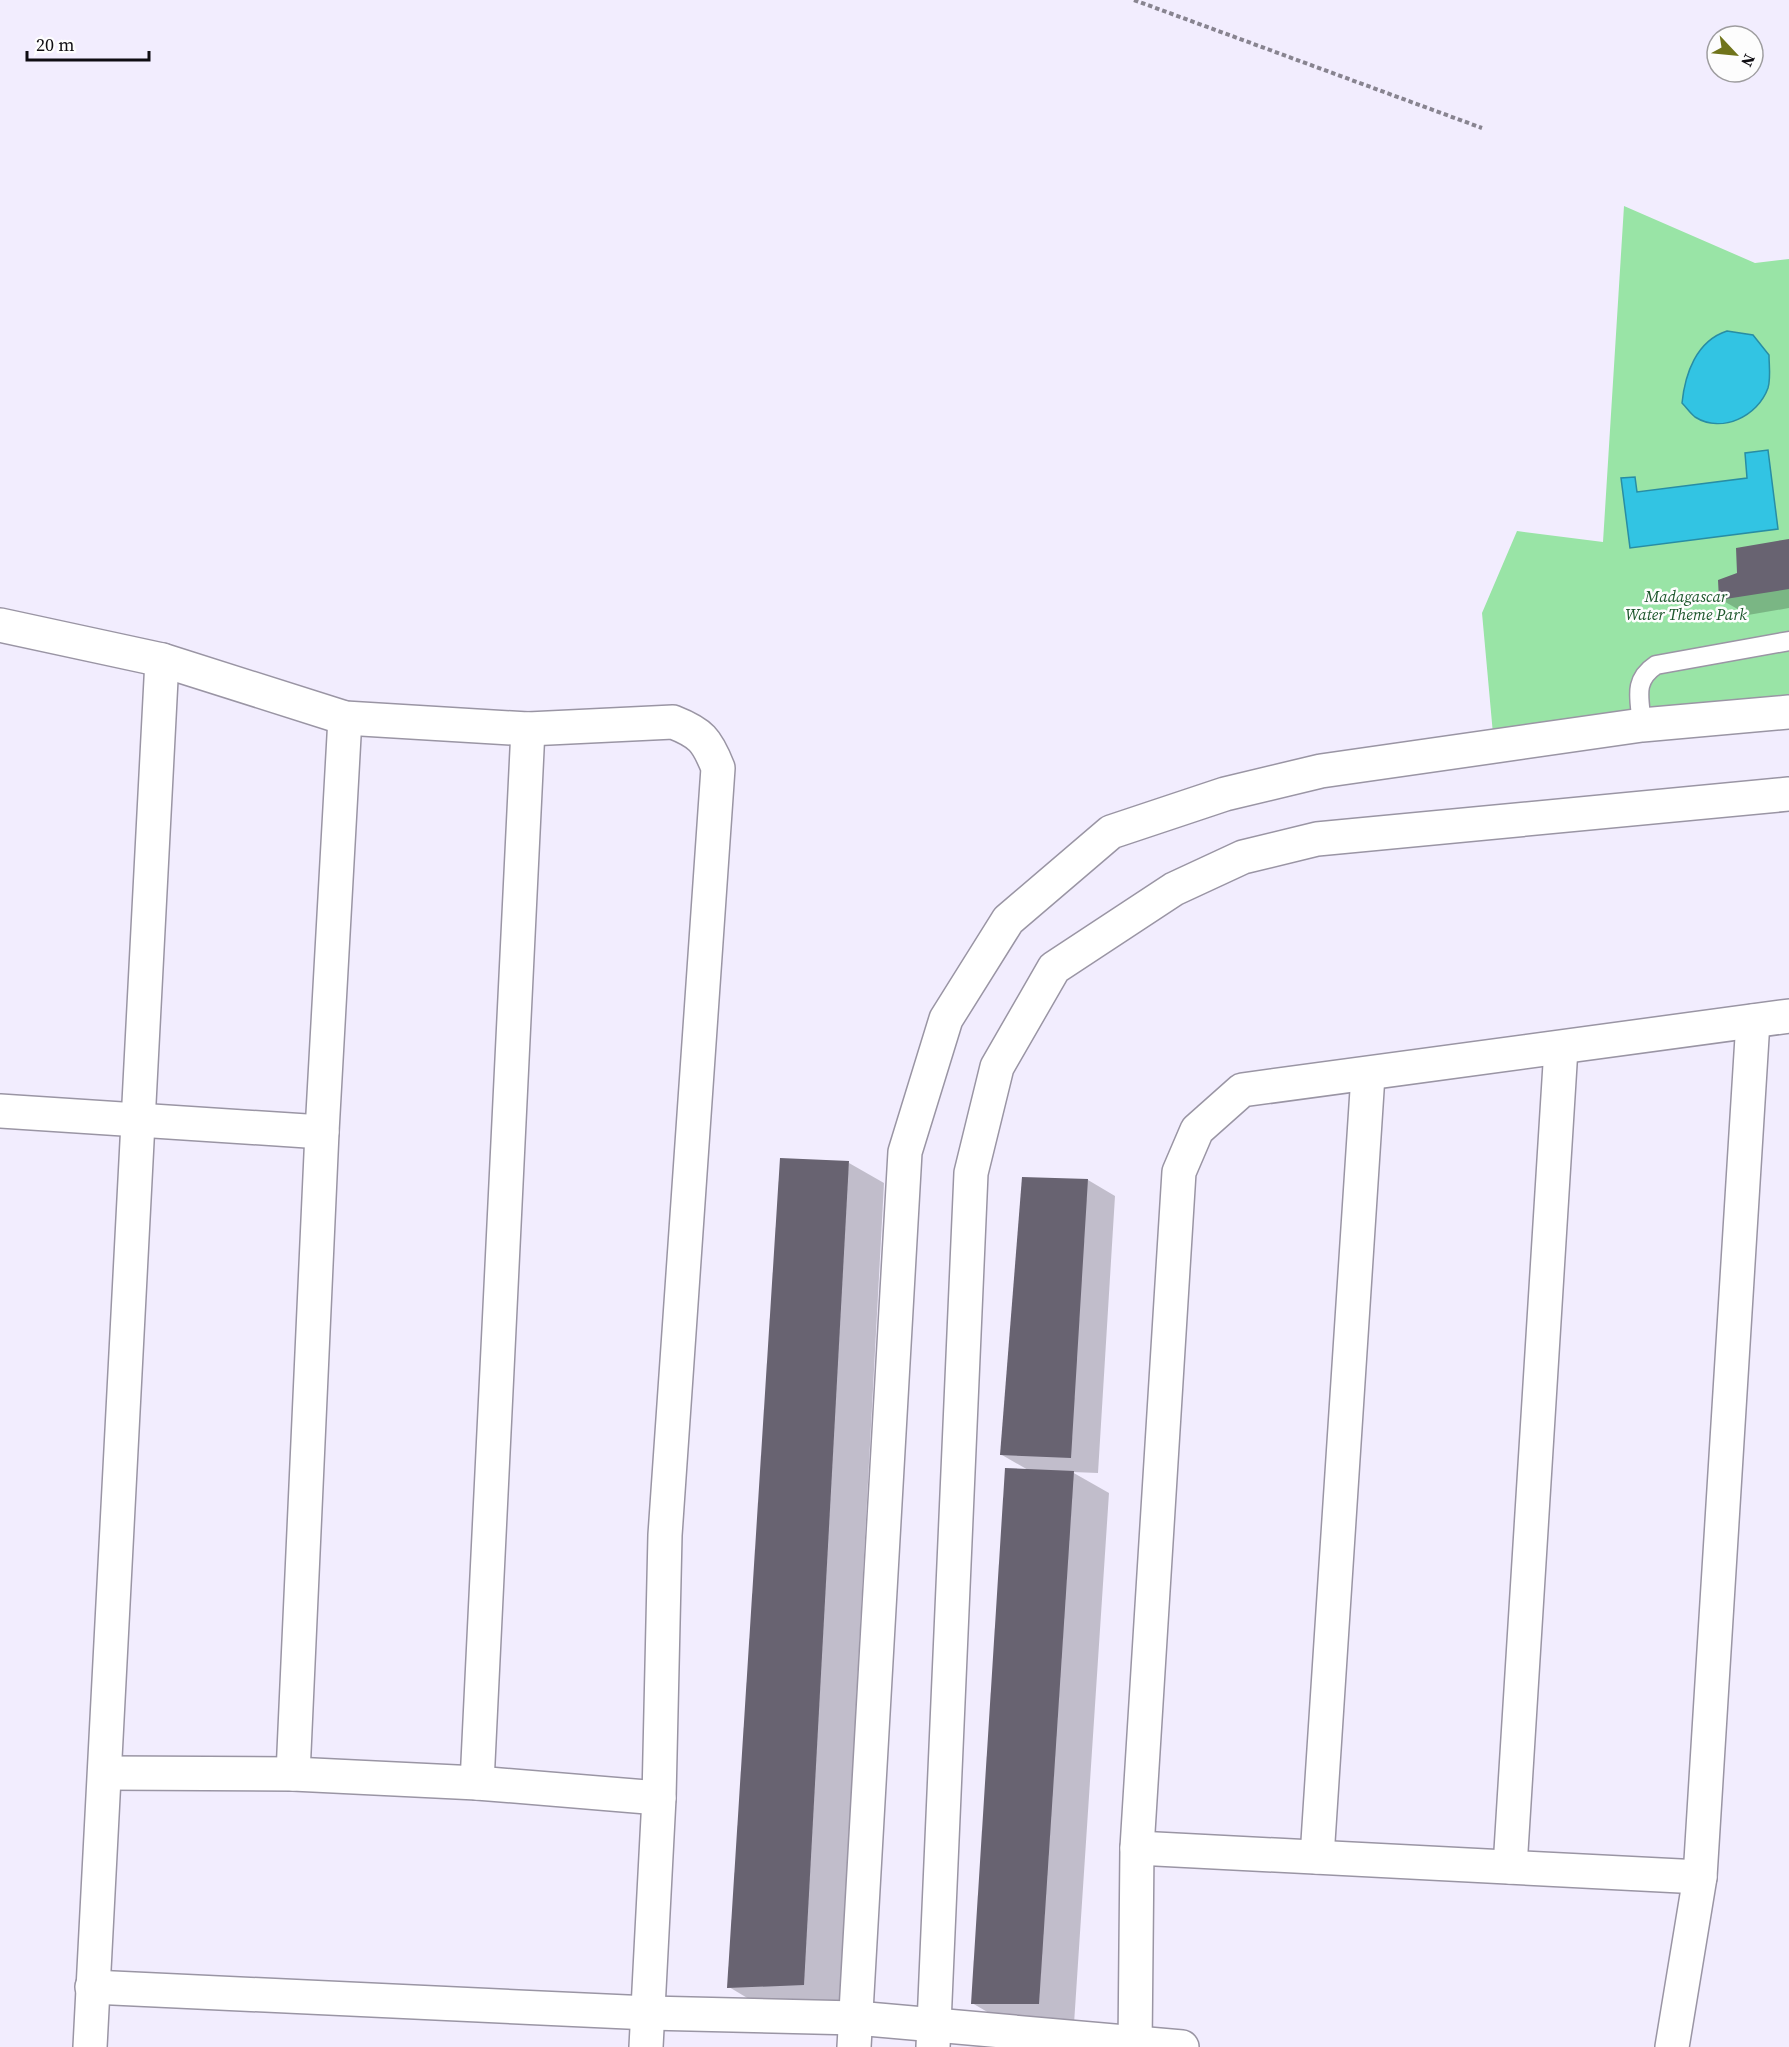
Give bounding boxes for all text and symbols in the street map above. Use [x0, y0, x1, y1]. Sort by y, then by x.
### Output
scale bar [27, 24, 148, 62]
north arrow [1705, 24, 1765, 84]
text: 20 m [36, 32, 74, 57]
text: N [1736, 51, 1761, 71]
park label: Madagascar Water Theme Park [1625, 585, 1747, 625]

